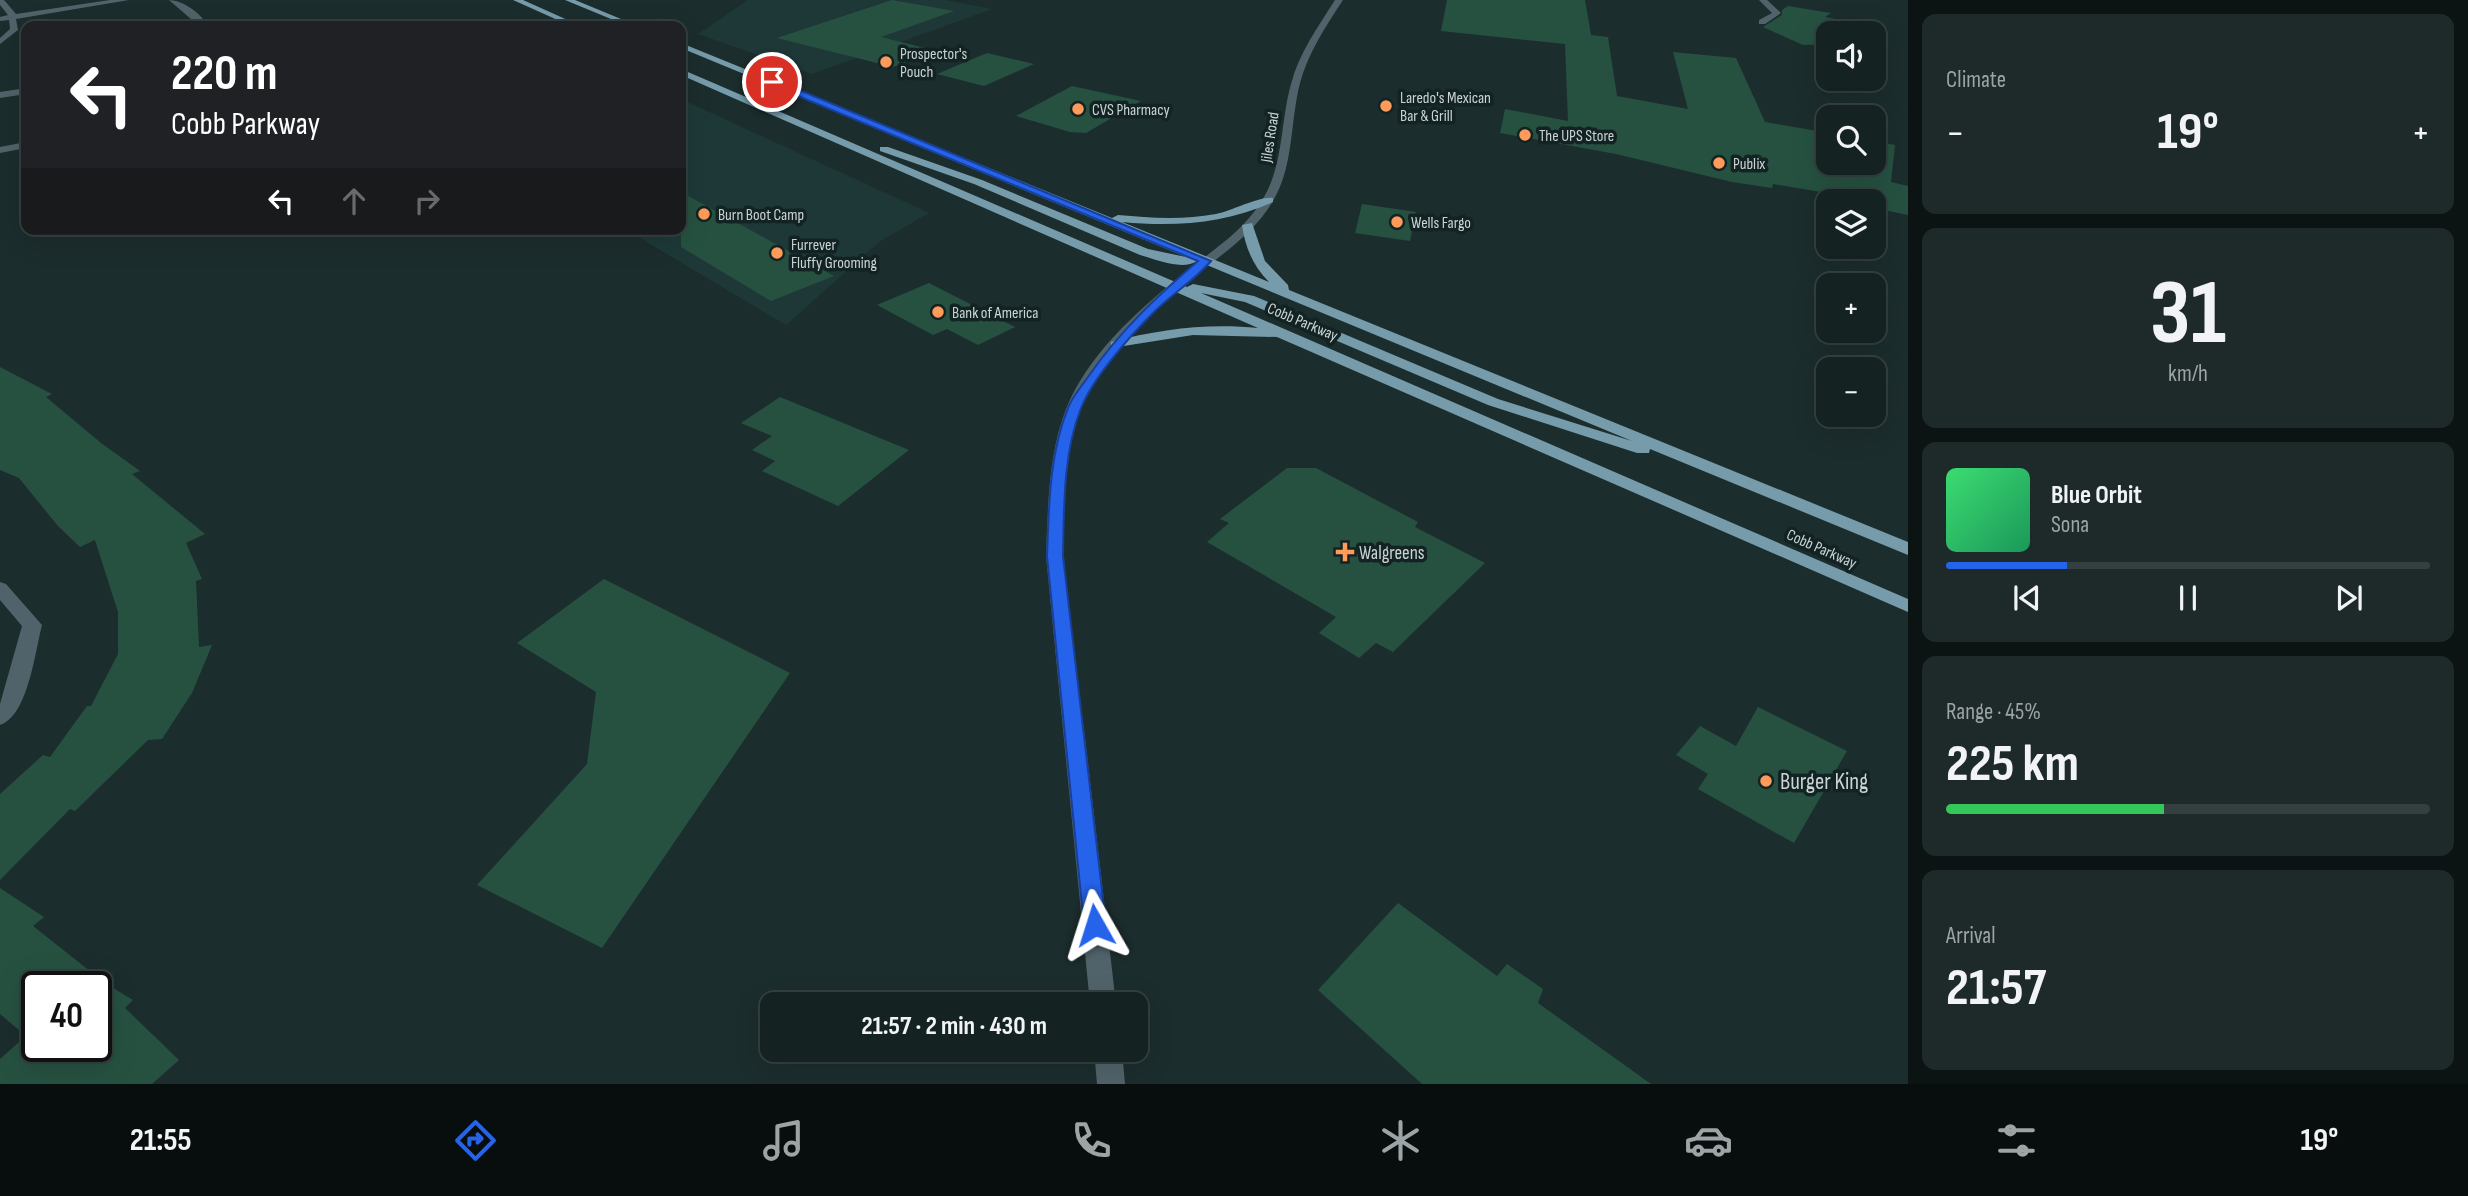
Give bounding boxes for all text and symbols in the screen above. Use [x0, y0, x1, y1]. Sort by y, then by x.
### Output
map controls [1816, 21, 1886, 427]
button: sound [1816, 21, 1886, 91]
text: 220 m [171, 45, 277, 104]
place label: Prospector's Pouch [900, 45, 967, 82]
icon: left [56, 49, 147, 140]
pin [742, 52, 802, 112]
marker: Prospector's Pouch [878, 54, 894, 70]
icon: arrive [753, 63, 791, 101]
text: Climate [1946, 66, 2006, 94]
place label: Laredo's Mexican Bar & Grill [1400, 89, 1491, 126]
marker: Laredo's Mexican Bar & Grill [1378, 98, 1394, 114]
marker: CVS Pharmacy [1070, 101, 1086, 117]
place label: CVS Pharmacy [1092, 101, 1170, 120]
text: 19° [2157, 101, 2219, 164]
text: Cobb Parkway [171, 105, 320, 144]
button: search [1816, 105, 1886, 175]
street label: Jiles Road [1257, 111, 1284, 165]
text: − [1946, 111, 1965, 156]
text: + [2411, 111, 2430, 156]
marker: The UPS Store [1517, 127, 1533, 143]
place label: The UPS Store [1539, 127, 1614, 146]
marker: Publix [1711, 155, 1727, 171]
place label: Publix [1733, 155, 1765, 174]
icon: left [262, 182, 300, 220]
icon: ahead [335, 182, 373, 220]
icon: right [408, 182, 446, 220]
button: layers [1816, 189, 1886, 259]
marker: Burn Boot Camp [696, 206, 712, 222]
place label: Burn Boot Camp [718, 206, 804, 225]
marker: Wells Fargo [1389, 214, 1405, 230]
place label: Wells Fargo [1411, 214, 1471, 233]
place label: Furrever Fluffy Grooming [791, 236, 877, 273]
marker: Furrever Fluffy Grooming [769, 245, 785, 261]
text: 31 [2150, 260, 2226, 369]
button: + [1816, 273, 1886, 343]
street label: Cobb Parkway [1264, 299, 1340, 346]
marker: Bank of America [930, 304, 946, 320]
place label: Bank of America [952, 304, 1038, 323]
button: − [1816, 357, 1886, 427]
text: km/h [2168, 360, 2208, 388]
text: Blue Orbit [2051, 480, 2142, 511]
text: Sona [2051, 511, 2089, 539]
street label: Cobb Parkway [1783, 526, 1859, 573]
place label: Walgreens [1359, 542, 1425, 565]
marker: Walgreens [1337, 544, 1353, 560]
icon: previous [2008, 579, 2046, 617]
icon: pause [2169, 579, 2207, 617]
icon: next [2330, 579, 2368, 617]
text: Range · 45% [1946, 698, 2041, 726]
text: 225 km [1946, 733, 2079, 796]
place label: Burger King [1780, 768, 1868, 796]
marker: Burger King [1758, 773, 1774, 789]
position arrow [1058, 888, 1132, 962]
text: Arrival [1946, 922, 1995, 950]
text: 21:57 [1946, 957, 2046, 1020]
speed limit sign: 40 [21, 971, 112, 1062]
text: 21:57 · 2 min · 430 m [861, 1011, 1047, 1042]
icon: directions [451, 1116, 500, 1165]
icon: music [759, 1116, 808, 1165]
icon: phone [1067, 1116, 1116, 1165]
icon: climate [1376, 1116, 1425, 1165]
icon: car [1684, 1116, 1733, 1165]
icon: filters [1992, 1116, 2041, 1165]
text: 21:55 [130, 1121, 191, 1160]
text: 19° [2301, 1121, 2338, 1160]

